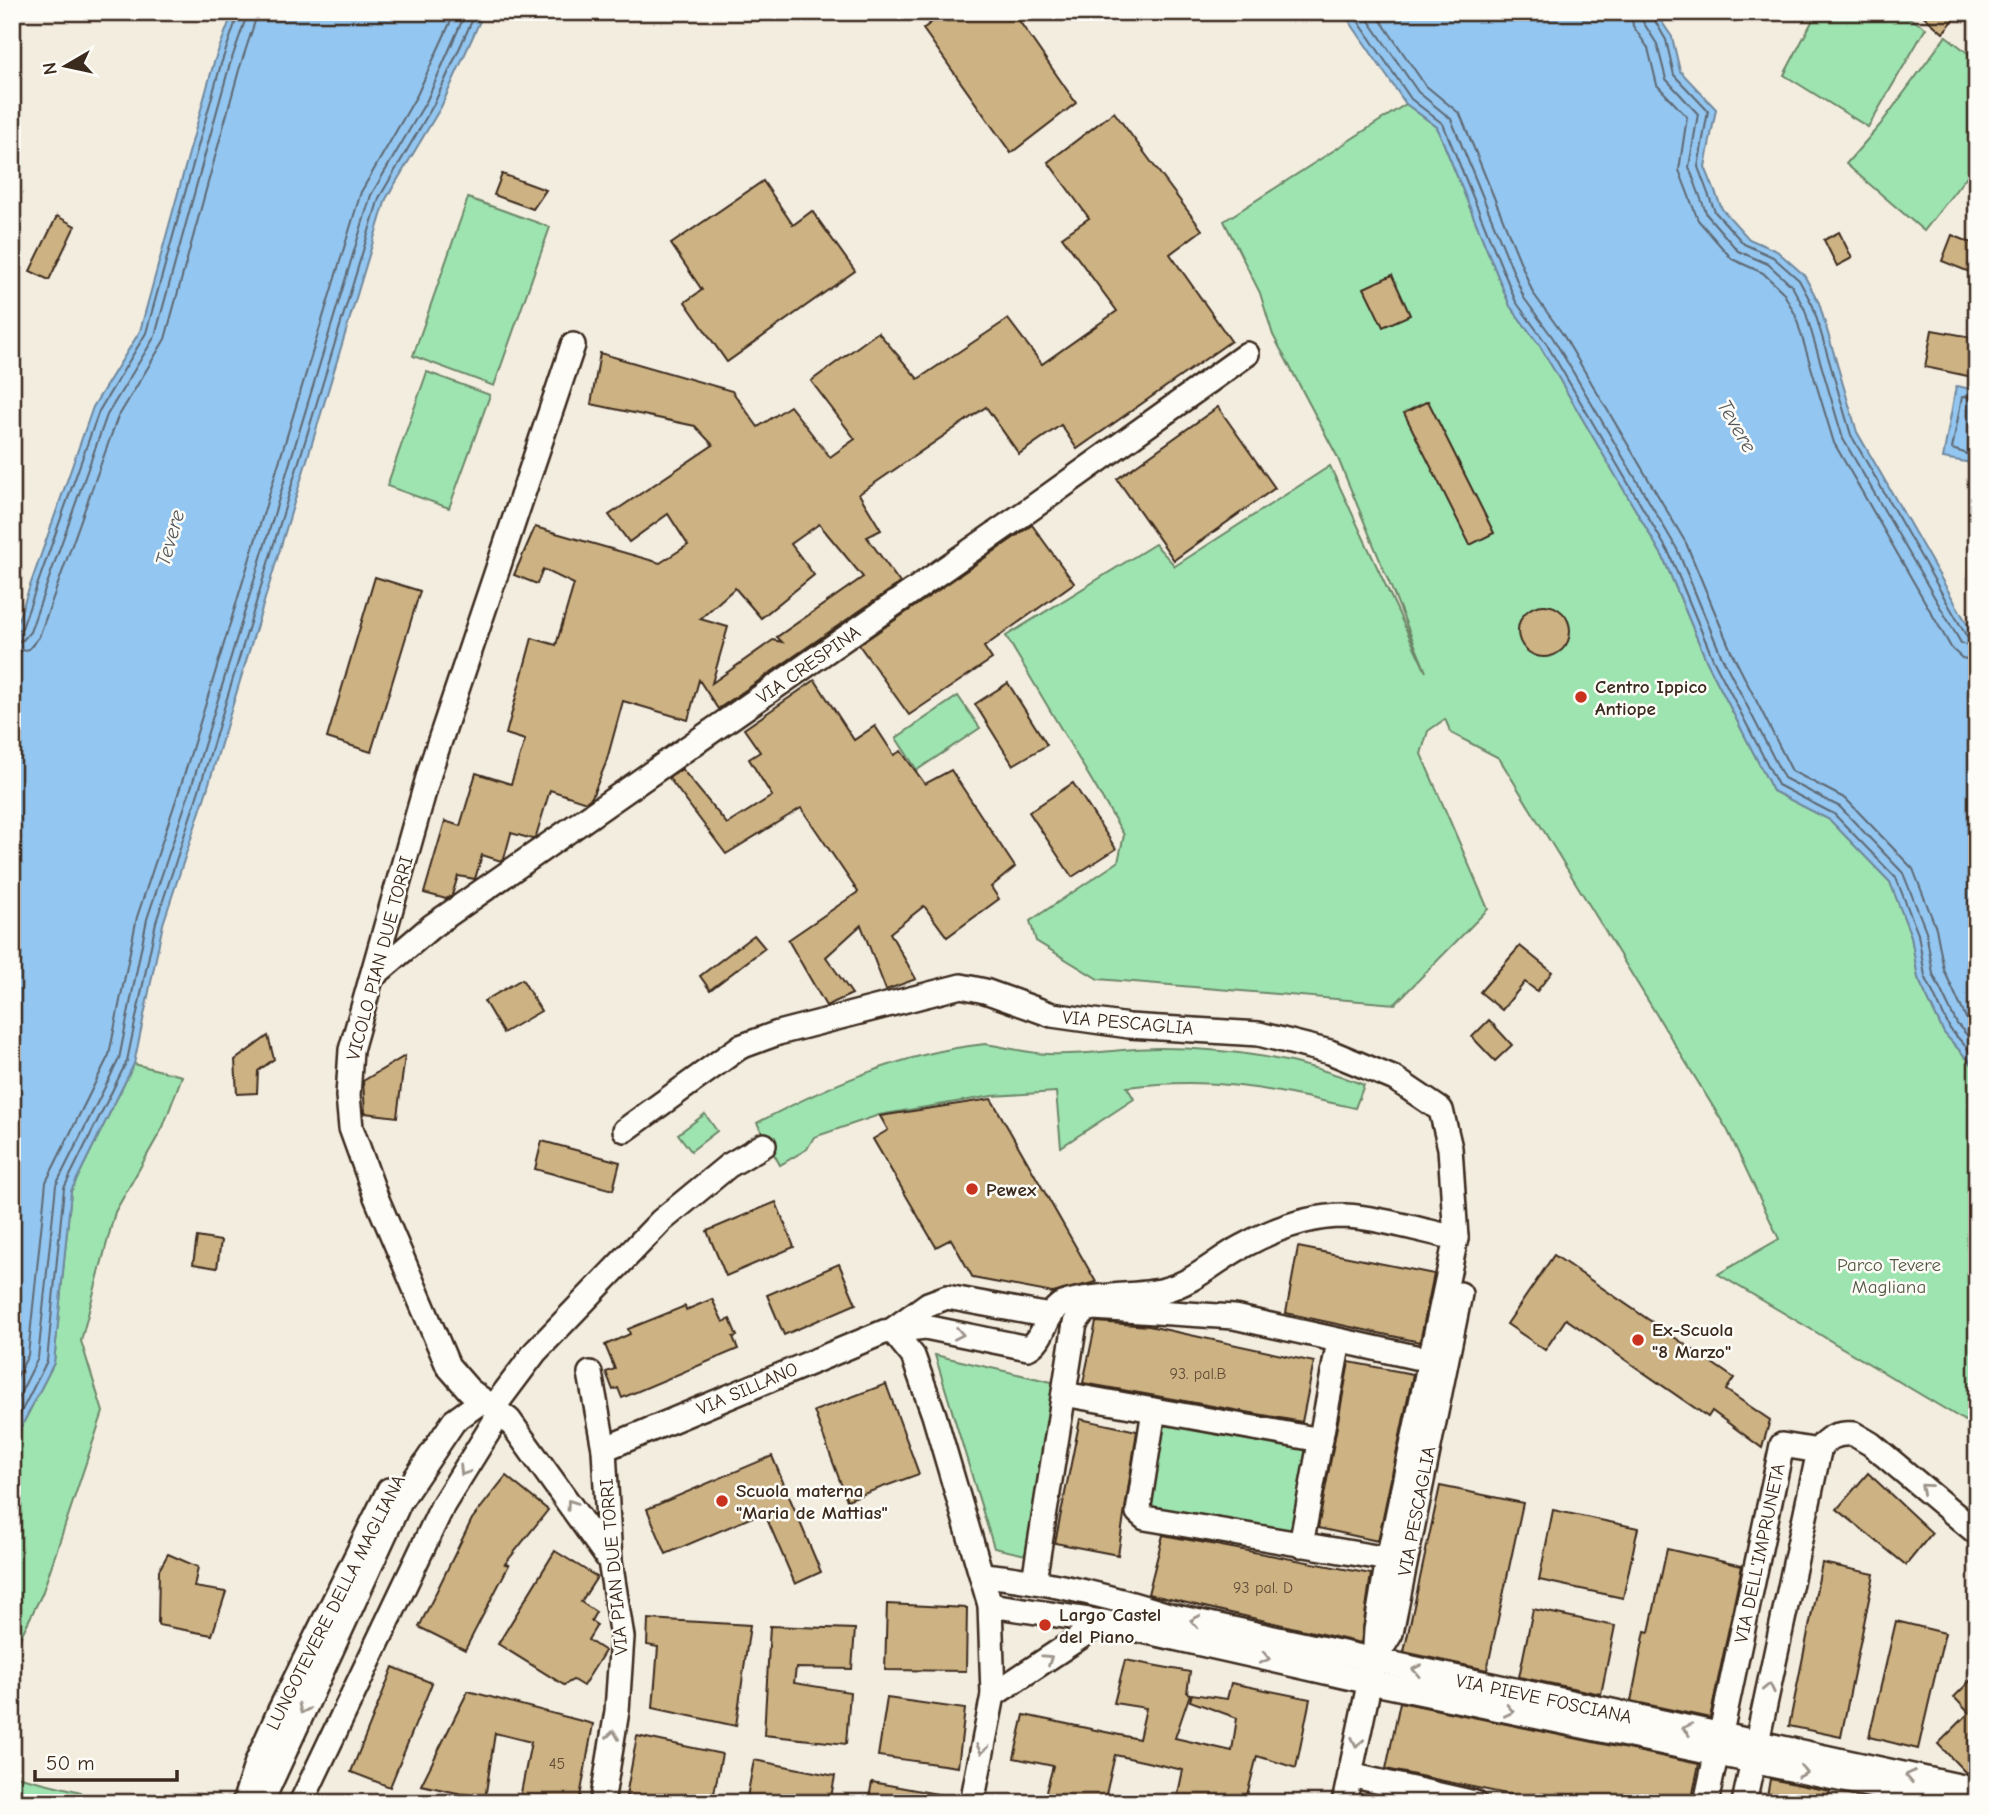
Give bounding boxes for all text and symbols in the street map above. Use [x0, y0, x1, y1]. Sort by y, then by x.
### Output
north arrow [32, 32, 102, 102]
text: N [38, 61, 62, 76]
water label: Tevere [1712, 395, 1762, 457]
water label: Tevere [151, 507, 190, 569]
street label: VIA CRESPINA [752, 621, 865, 709]
place label: Centro Ippico Antiope [1595, 676, 1707, 720]
marker: Centro Ippico Antiope [1573, 689, 1589, 705]
street label: VICOLO PIAN DUE TORRI [342, 854, 418, 1063]
street label: VIA PESCAGLIA [1061, 1006, 1195, 1040]
place label: Pewex [986, 1179, 1037, 1201]
marker: Pewex [964, 1181, 980, 1197]
park label: Parco Tevere Magliana [1837, 1254, 1941, 1298]
place label: Ex-Scuola "8 Marzo" [1652, 1319, 1733, 1363]
one-way arrow [953, 1326, 965, 1341]
marker: Ex-Scuola "8 Marzo" [1630, 1332, 1646, 1348]
street label: VIA SILLANO [694, 1358, 801, 1420]
house number: 93. pal.B [1169, 1365, 1227, 1383]
street label: VIA PESCAGLIA [1394, 1444, 1440, 1578]
street label: VIA DELL'IMPRUNETA [1730, 1461, 1790, 1645]
one-way arrow [460, 1463, 473, 1476]
street label: LUNGOTEVERE DELLA MAGLIANA [262, 1471, 410, 1734]
street label: VIA PIAN DUE TORRI [595, 1478, 633, 1656]
place label: Scuola materna "Maria de Mattias" [736, 1480, 888, 1524]
one-way arrow [1920, 1484, 1932, 1497]
marker: Scuola materna "Maria de Mattias" [714, 1493, 730, 1509]
one-way arrow [566, 1499, 579, 1512]
house number: 93 pal. D [1233, 1579, 1293, 1597]
place label: Largo Castel del Piano [1059, 1604, 1161, 1648]
one-way arrow [1189, 1614, 1201, 1629]
marker: Largo Castel del Piano [1037, 1617, 1053, 1633]
one-way arrow [1259, 1650, 1271, 1665]
one-way arrow [1040, 1655, 1053, 1667]
one-way arrow [1411, 1664, 1423, 1679]
street label: VIA PIEVE FOSCIANA [1454, 1670, 1634, 1728]
one-way arrow [1760, 1682, 1775, 1694]
one-way arrow [297, 1702, 311, 1714]
one-way arrow [1503, 1702, 1515, 1717]
one-way arrow [1681, 1722, 1693, 1737]
one-way arrow [605, 1730, 620, 1741]
one-way arrow [1350, 1736, 1365, 1748]
scale bar [35, 1738, 177, 1782]
one-way arrow [976, 1743, 991, 1755]
text: 50 m [46, 1751, 95, 1775]
house number: 45 [549, 1755, 565, 1773]
one-way arrow [1797, 1763, 1809, 1778]
one-way arrow [1904, 1770, 1916, 1785]

